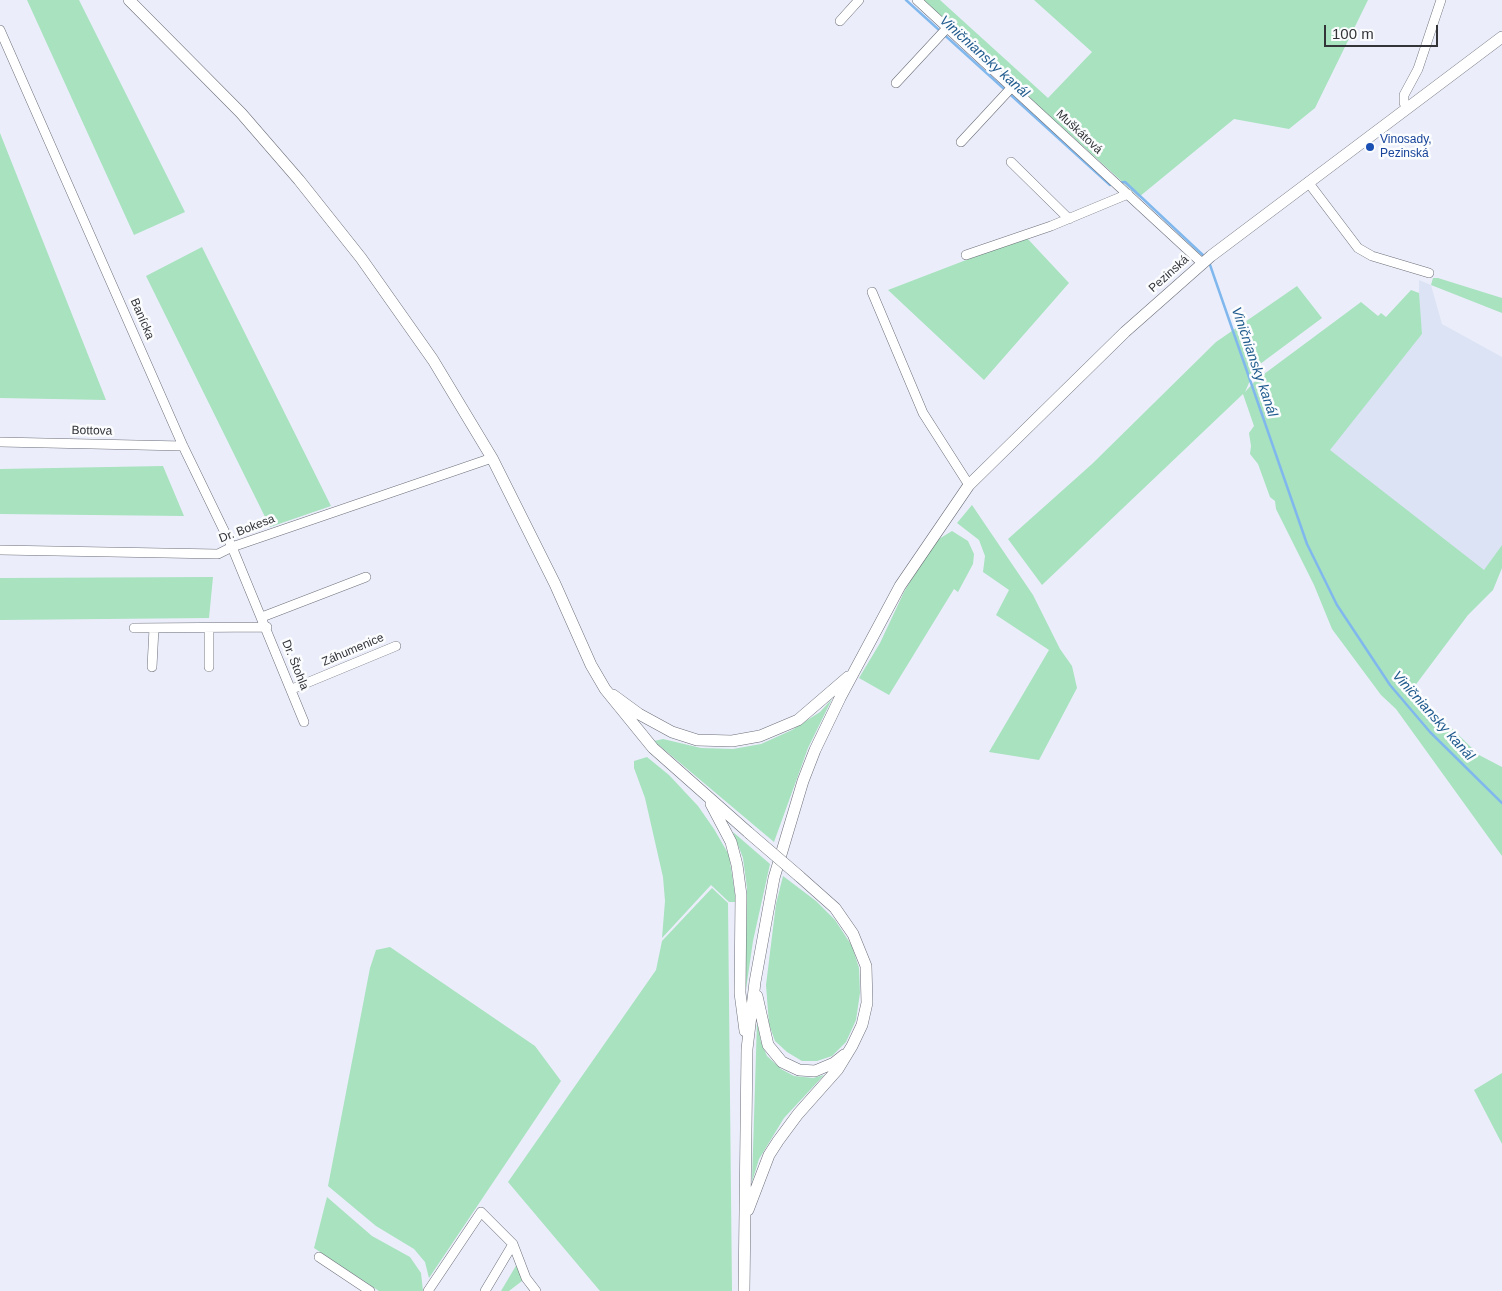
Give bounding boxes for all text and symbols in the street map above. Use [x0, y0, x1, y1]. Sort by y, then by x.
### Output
water label: Viničniansky kanál [936, 12, 1032, 102]
scale bar [1327, 15, 1441, 47]
text: 100 m [1332, 25, 1374, 42]
street label: Muškátová [1053, 107, 1105, 157]
place label: Vinosady, Pezinská [1380, 133, 1432, 161]
marker: Vinosady, Pezinská [1364, 141, 1376, 153]
street label: Pezinská [1146, 252, 1192, 296]
street label: Banícka [127, 296, 157, 342]
water label: Viničniansky kanál [1227, 305, 1281, 419]
street label: Bottova [72, 423, 112, 439]
street label: Dr. Bokesa [217, 512, 277, 546]
street label: Záhumenice [320, 630, 386, 670]
street label: Dr. Štohla [278, 638, 312, 692]
water label: Viničniansky kanál [1388, 668, 1478, 764]

